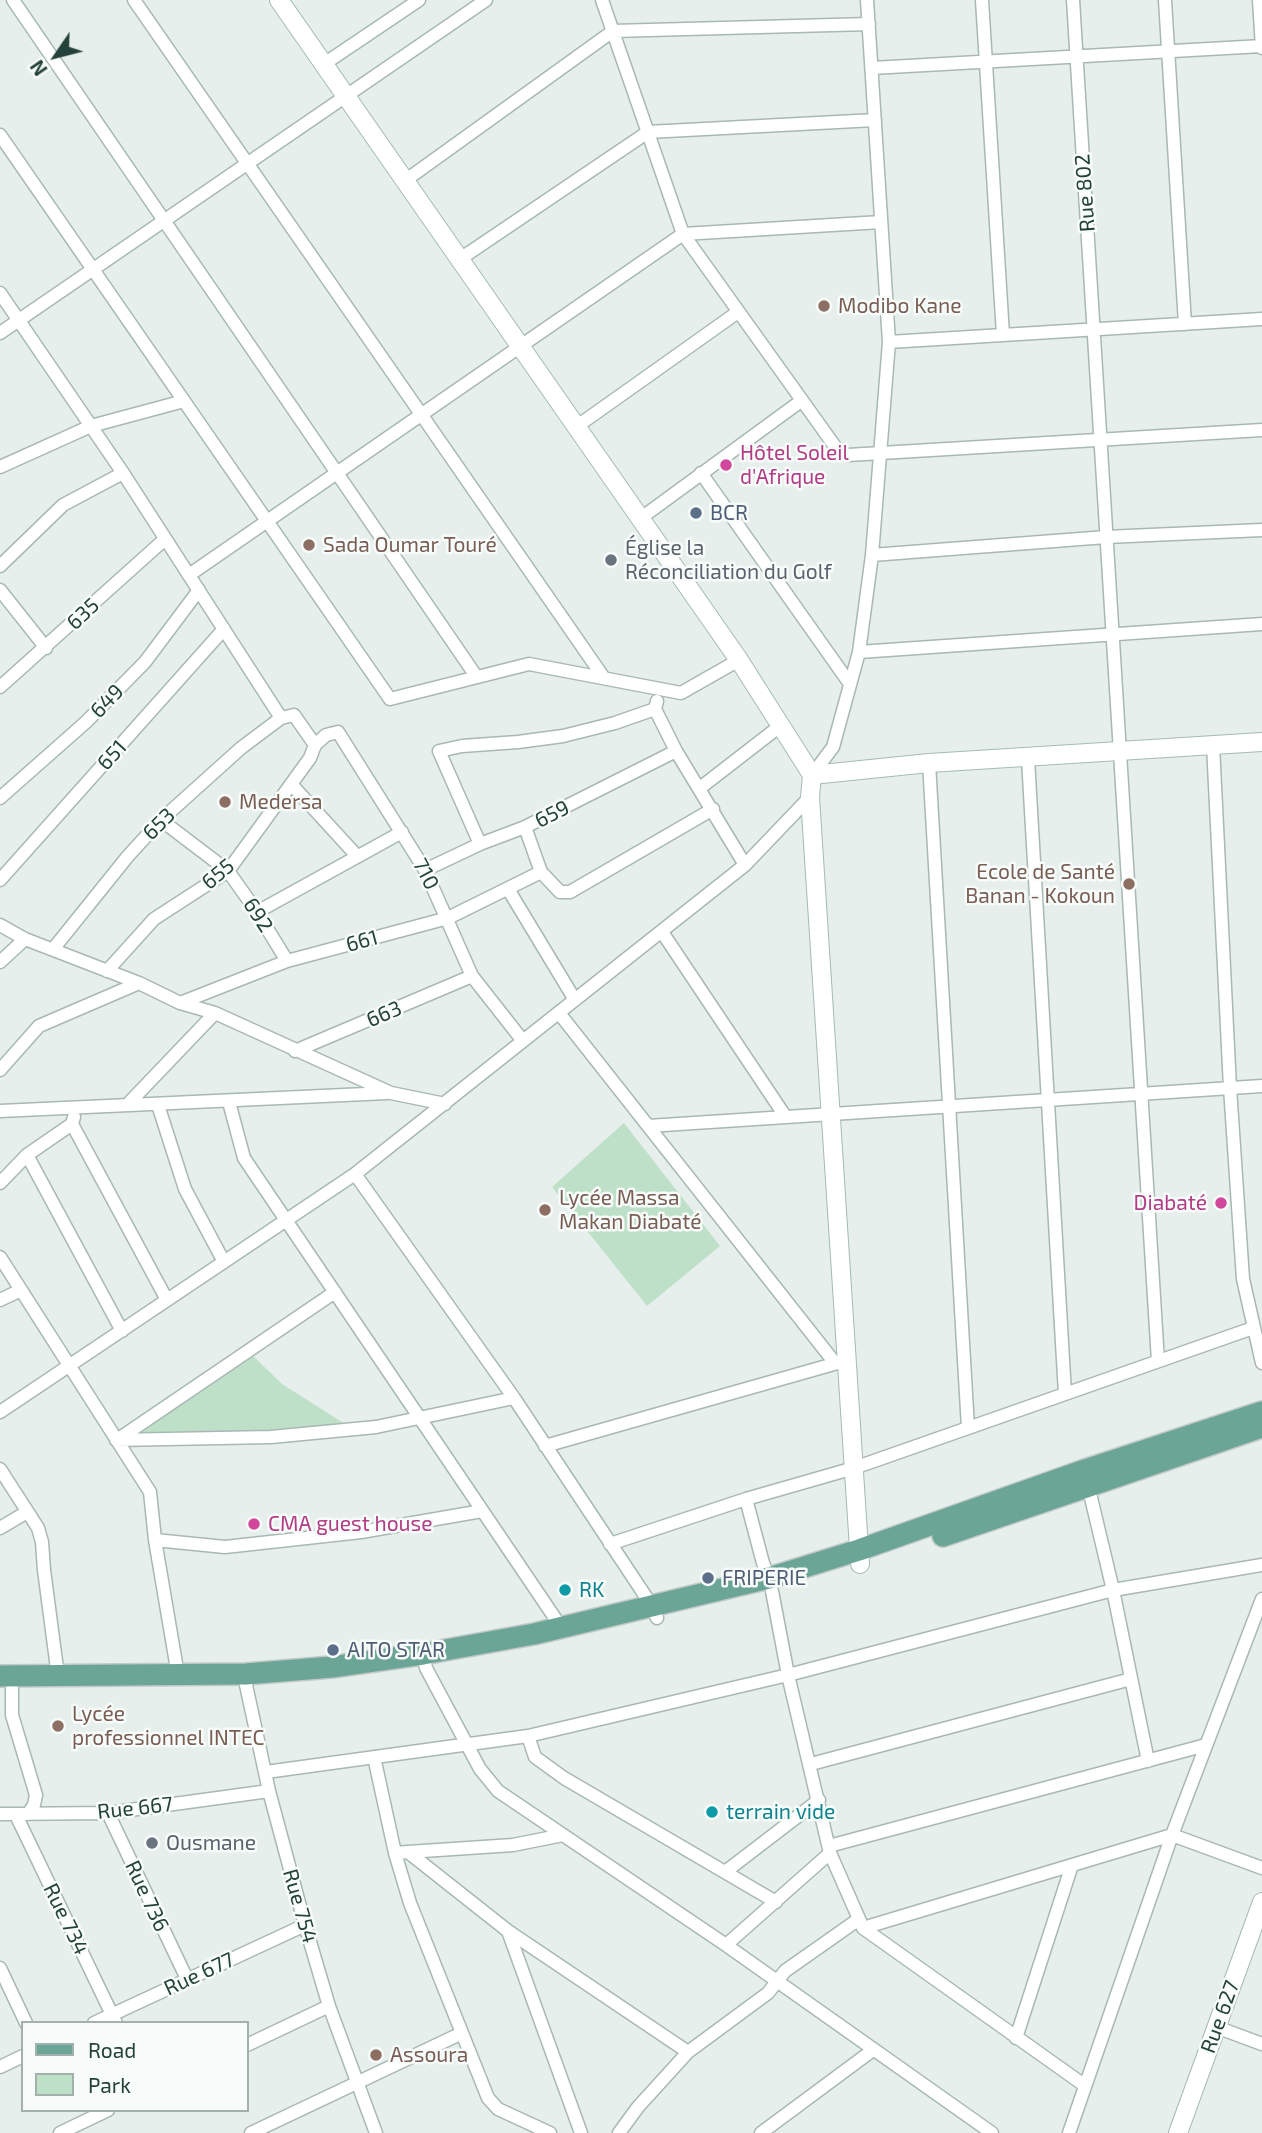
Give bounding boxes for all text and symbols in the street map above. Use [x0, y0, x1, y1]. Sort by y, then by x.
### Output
north arrow [21, 21, 91, 91]
text: N [25, 56, 52, 81]
street label: Rue 802 [1070, 153, 1100, 233]
place label: Modibo Kane [838, 293, 962, 319]
marker: Modibo Kane [816, 298, 832, 314]
place label: Hôtel Soleil d'Afrique [740, 440, 849, 490]
marker: Hôtel Soleil d'Afrique [718, 457, 734, 473]
place label: BCR [710, 500, 748, 526]
marker: BCR [688, 505, 704, 521]
place label: Sada Oumar Touré [323, 532, 497, 558]
place label: Église la Réconciliation du Golf [625, 535, 832, 585]
marker: Sada Oumar Touré [301, 537, 317, 553]
marker: Église la Réconciliation du Golf [603, 552, 619, 568]
street label: 635 [62, 593, 104, 635]
street label: 649 [85, 679, 129, 723]
street label: 651 [92, 735, 132, 775]
place label: Medersa [239, 789, 323, 815]
marker: Medersa [217, 794, 233, 810]
street label: 659 [531, 795, 573, 833]
street label: 653 [138, 803, 180, 845]
street label: 655 [197, 853, 239, 895]
street label: 710 [407, 854, 445, 894]
place label: Ecole de Santé Banan - Kokoun [965, 859, 1115, 909]
marker: Ecole de Santé Banan - Kokoun [1121, 876, 1137, 892]
street label: 692 [238, 893, 278, 937]
street label: 661 [343, 925, 381, 957]
street label: 663 [363, 995, 405, 1033]
place label: Lycée Massa Makan Diabaté [559, 1185, 702, 1235]
place label: Diabaté [1134, 1190, 1207, 1216]
marker: Diabaté [1213, 1195, 1229, 1211]
marker: Lycée Massa Makan Diabaté [537, 1202, 553, 1218]
place label: CMA guest house [268, 1511, 432, 1537]
marker: CMA guest house [246, 1516, 262, 1532]
place label: FRIPERIE [722, 1565, 806, 1591]
marker: FRIPERIE [700, 1570, 716, 1586]
place label: RK [579, 1577, 604, 1603]
marker: RK [557, 1582, 573, 1598]
place label: AITO STAR [347, 1637, 445, 1663]
marker: AITO STAR [325, 1642, 341, 1658]
place label: Lycée professionnel INTEC [72, 1701, 265, 1751]
marker: Lycée professionnel INTEC [50, 1718, 66, 1734]
street label: Rue 667 [96, 1792, 174, 1824]
place label: terrain vide [726, 1799, 835, 1825]
marker: terrain vide [704, 1804, 720, 1820]
place label: Ousmane [166, 1830, 256, 1856]
marker: Ousmane [144, 1835, 160, 1851]
street label: Rue 736 [120, 1857, 174, 1935]
street label: Rue 754 [277, 1866, 323, 1946]
street label: Rue 734 [38, 1879, 94, 1959]
street label: Rue 677 [160, 1947, 238, 2001]
street label: Rue 627 [1195, 1977, 1245, 2057]
legend [21, 2021, 248, 2112]
text: Road [88, 2037, 136, 2062]
place label: Assoura [390, 2042, 468, 2068]
marker: Assoura [368, 2047, 384, 2063]
text: Park [88, 2072, 131, 2097]

